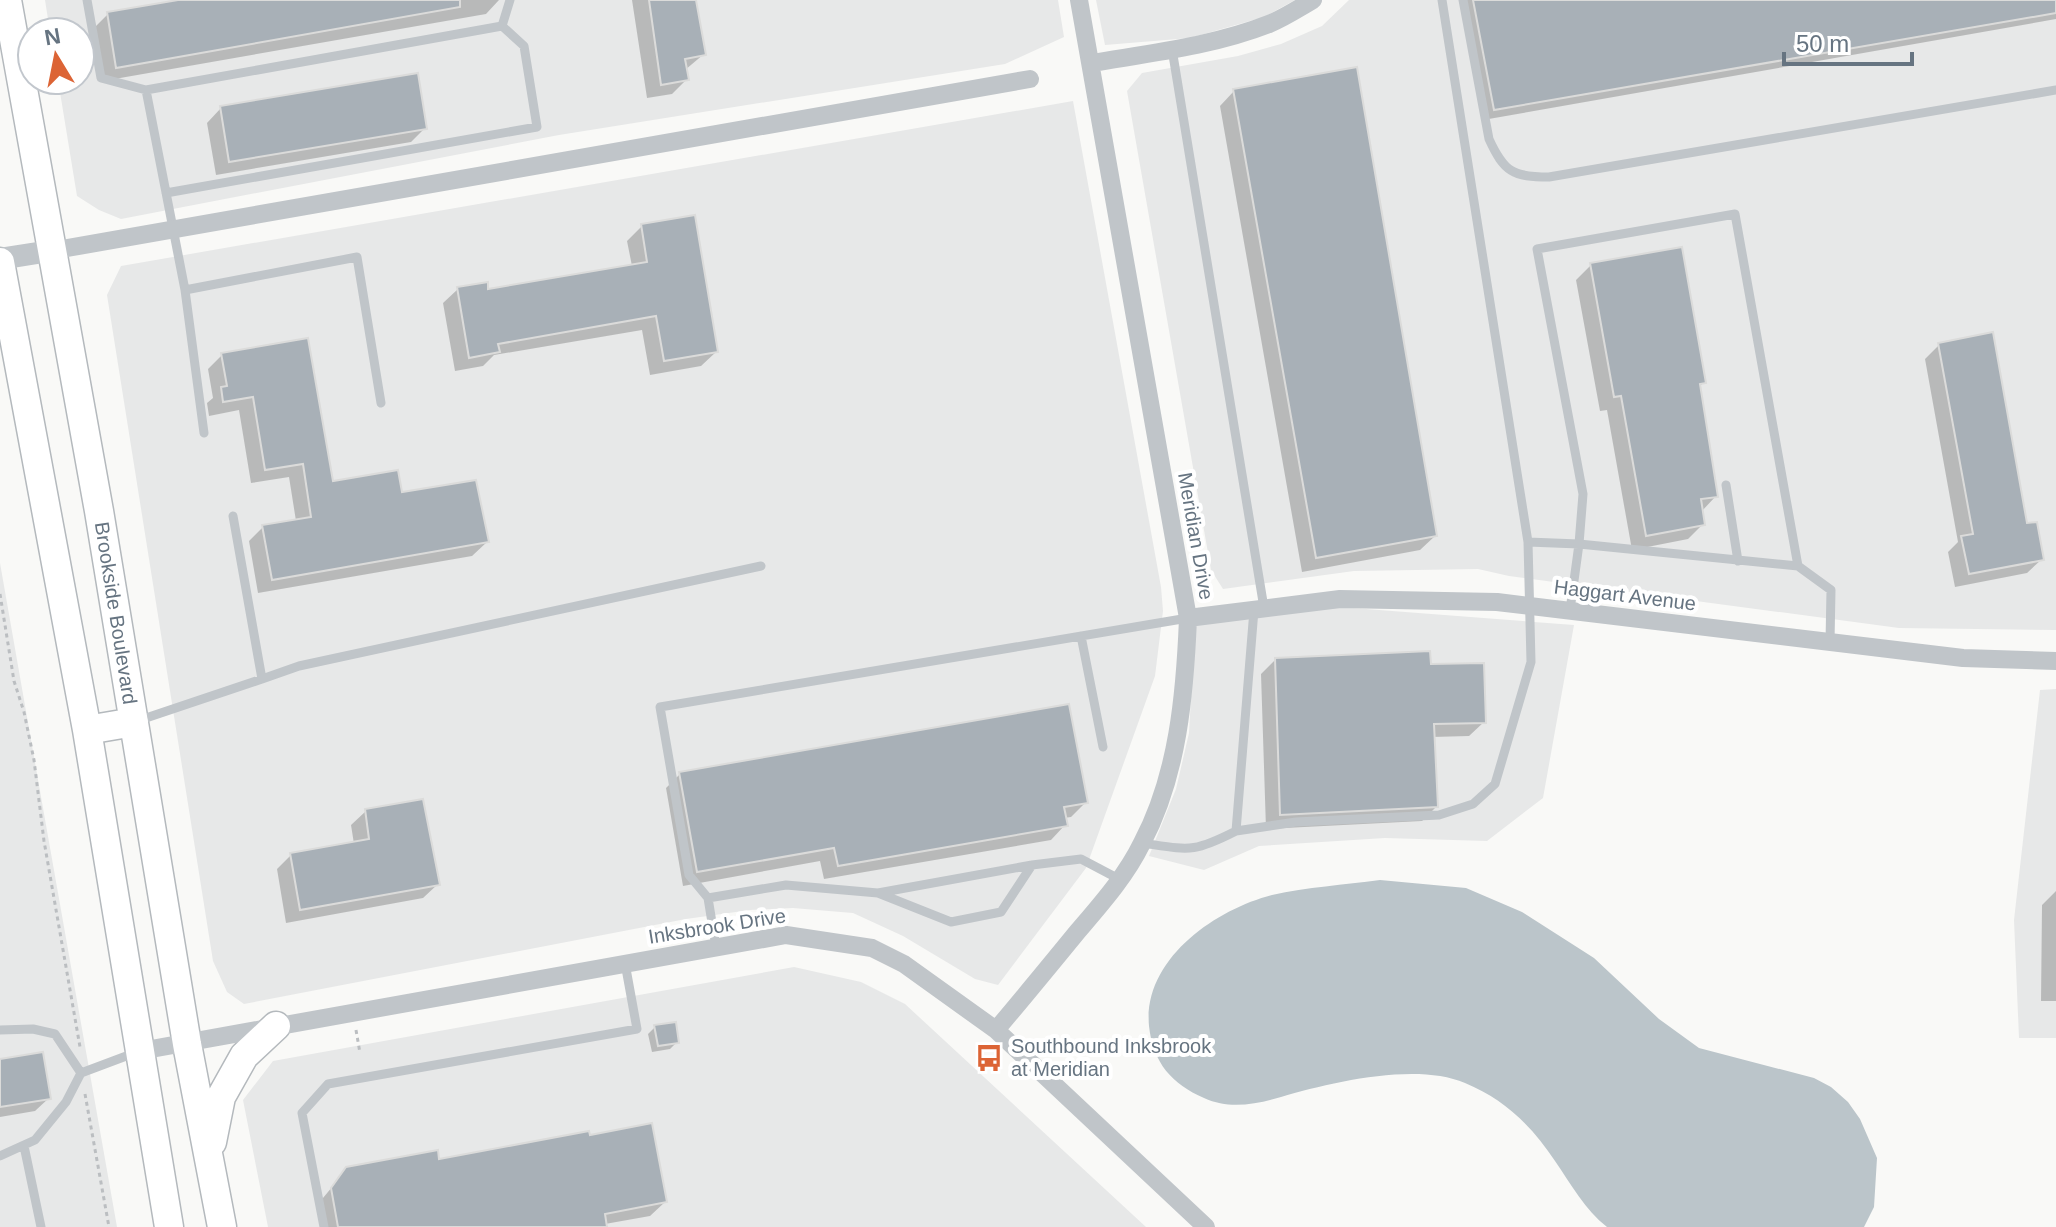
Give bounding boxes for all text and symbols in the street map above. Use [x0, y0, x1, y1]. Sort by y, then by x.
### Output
north arrow [16, 16, 96, 96]
scale bar [1784, 16, 1912, 66]
text: N [43, 23, 63, 50]
text: 50 m [1796, 30, 1849, 57]
street label: Meridian Drive [1174, 471, 1218, 601]
street label: Brookside Boulevard [91, 520, 141, 706]
street label: Haggart Avenue [1553, 575, 1697, 615]
street label: Inksbrook Drive [647, 904, 787, 948]
place label: Southbound Inksbrook at Meridian [1011, 1035, 1212, 1080]
bus stop icon: Southbound Inksbrook at Meridian [974, 1043, 1004, 1073]

